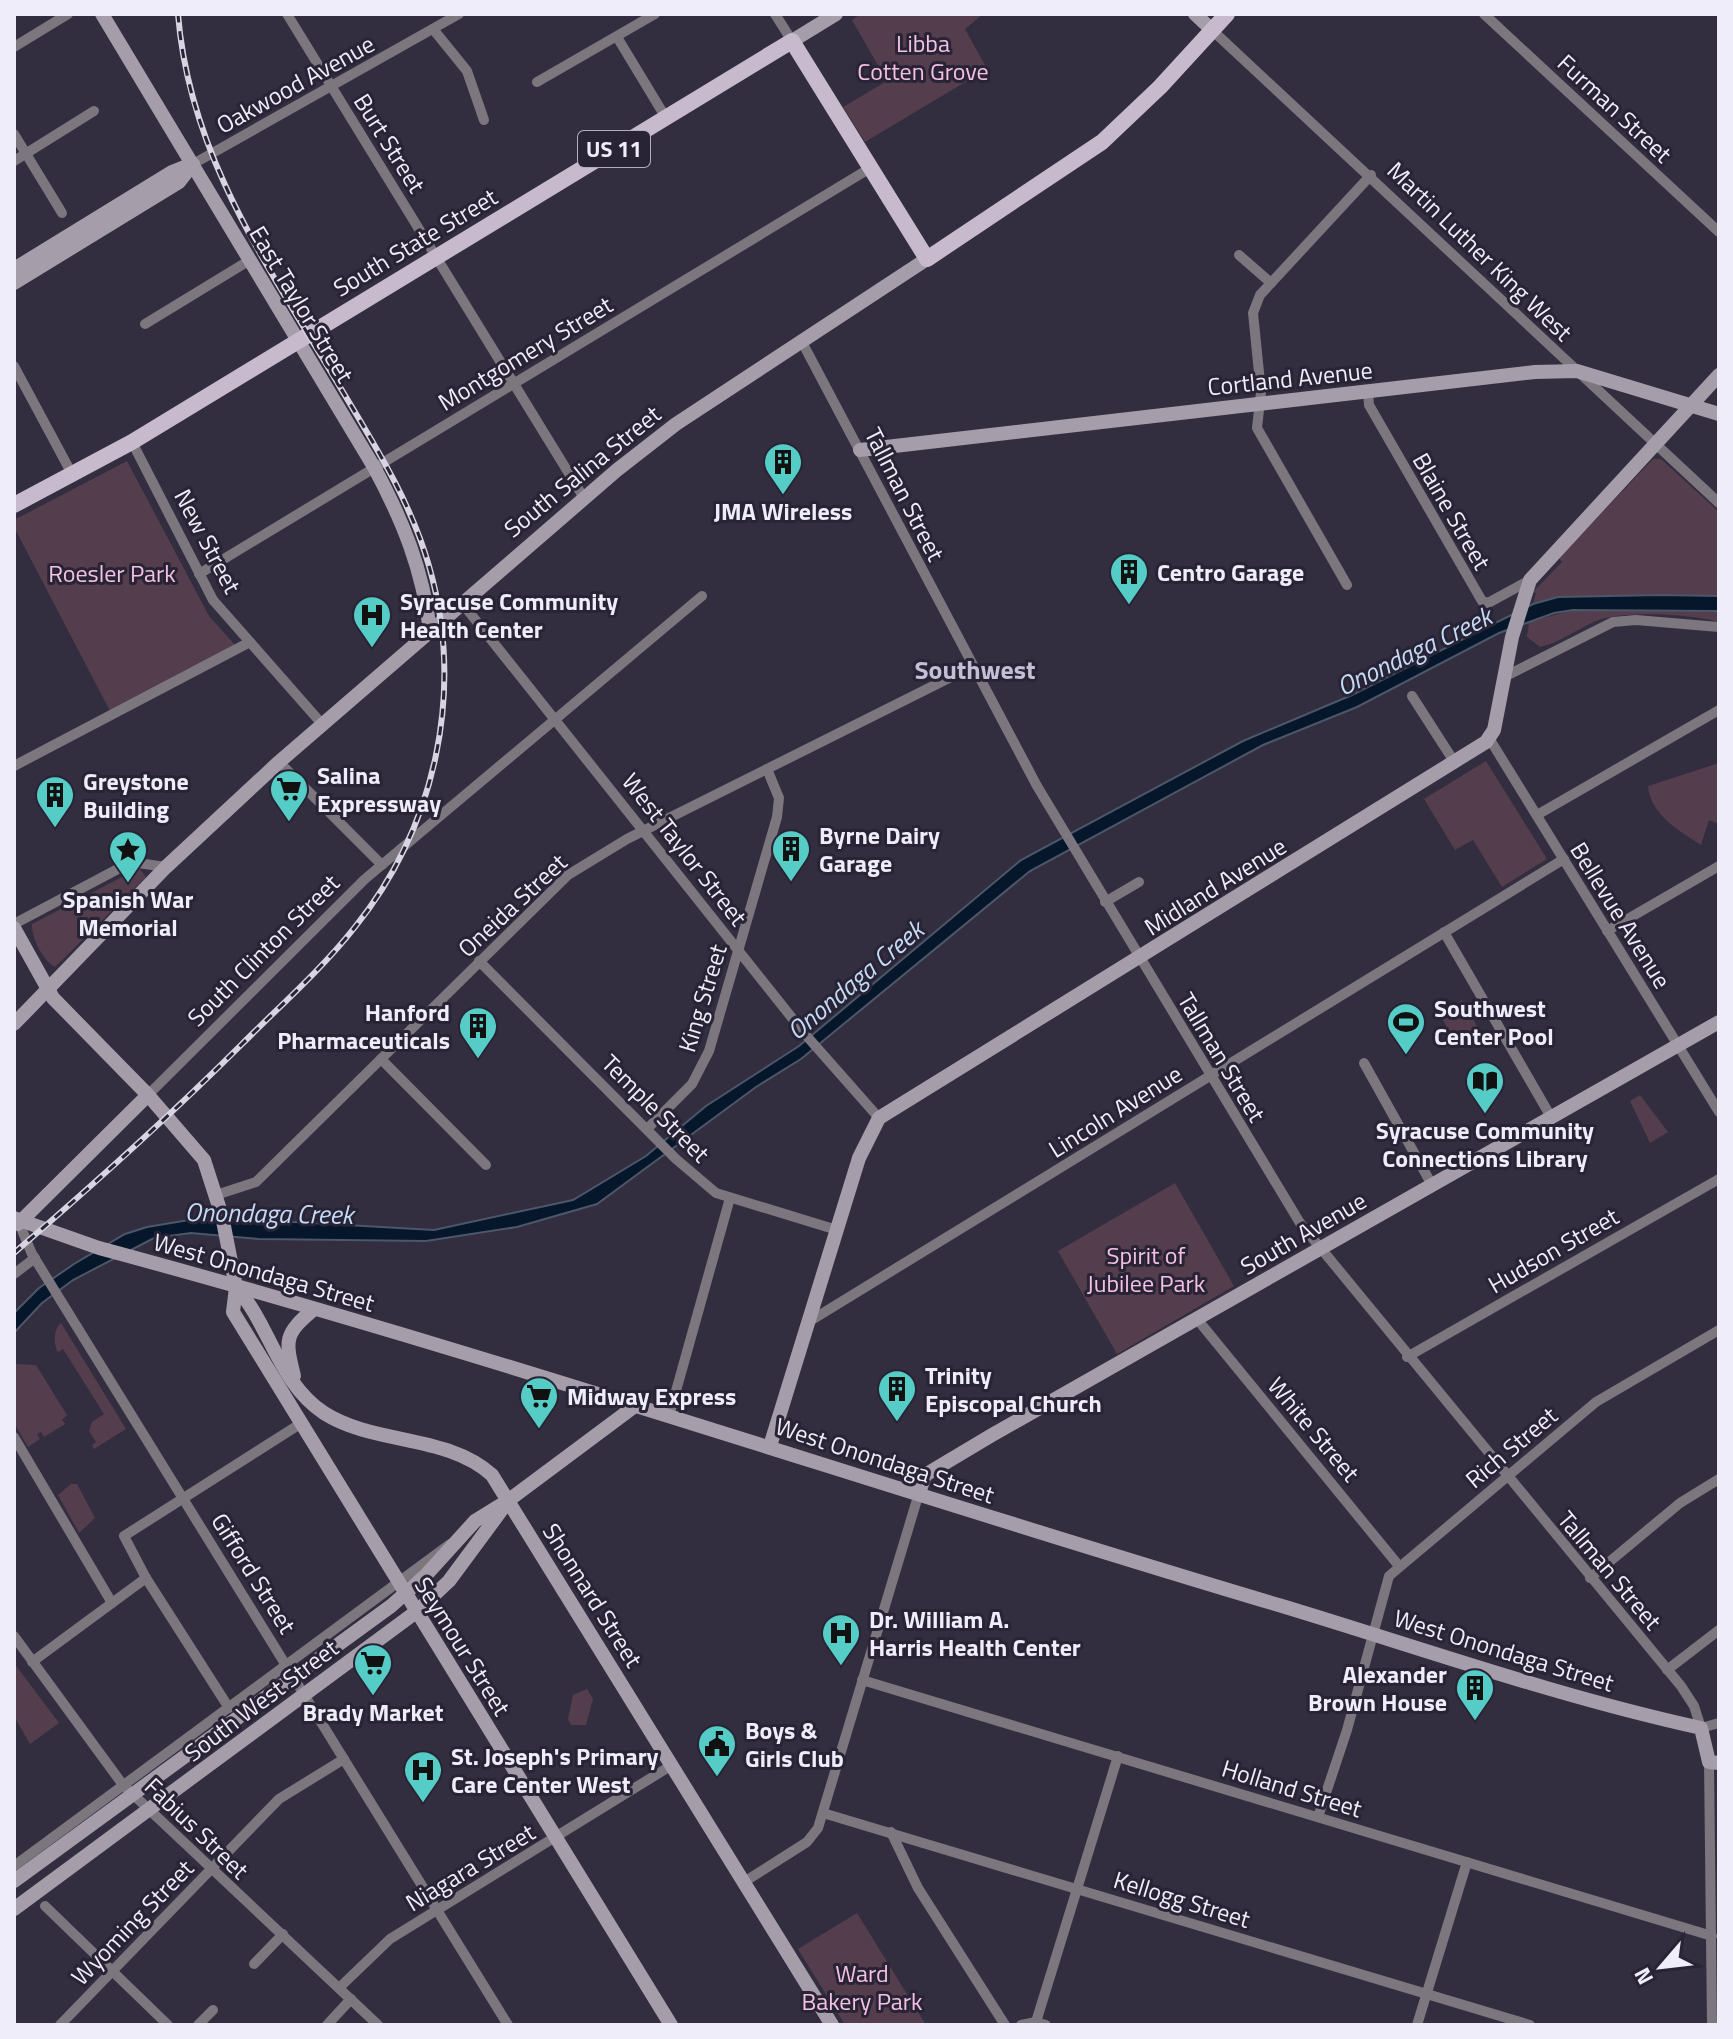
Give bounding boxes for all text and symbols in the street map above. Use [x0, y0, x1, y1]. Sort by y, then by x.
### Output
park label: Libba Cotten Grove [857, 25, 989, 89]
street label: Oakwood Avenue [209, 26, 381, 142]
street label: Furman Street [1550, 45, 1681, 171]
street label: Burt Street [345, 86, 435, 200]
road number: US 11 [578, 131, 650, 167]
street label: Martin Luther King West [1379, 153, 1581, 350]
street label: South State Street [326, 178, 504, 305]
street label: East Taylor Street [241, 219, 364, 390]
street label: Montgomery Street [431, 286, 620, 419]
street label: Cortland Avenue [1206, 351, 1374, 405]
street label: South Salina Street [496, 396, 669, 546]
street label: Tallman Street [856, 421, 954, 568]
building icon: JMA Wireless [762, 441, 804, 496]
street label: Blaine Street [1404, 446, 1500, 577]
street label: New Street [165, 482, 251, 600]
place label: JMA Wireless [714, 493, 852, 529]
building icon: Centro Garage [1108, 551, 1150, 606]
place label: Centro Garage [1157, 554, 1304, 590]
park label: Roesler Park [48, 555, 176, 591]
place label: Syracuse Community Health Center [400, 583, 618, 647]
hospital icon: Syracuse Community Health Center [351, 594, 393, 649]
water label: Onondaga Creek [1330, 595, 1501, 705]
district label: Southwest [914, 650, 1036, 689]
place label: Salina Expressway [317, 757, 441, 821]
place label: Greystone Building [83, 763, 189, 827]
street label: West Taylor Street [614, 765, 757, 934]
supermarket icon: Salina Expressway [268, 768, 310, 823]
building icon: Greystone Building [34, 774, 76, 829]
place label: Byrne Dairy Garage [819, 817, 940, 881]
building icon: Byrne Dairy Garage [770, 828, 812, 883]
street label: Midland Avenue [1137, 828, 1293, 944]
place icon: Spanish War Memorial [107, 829, 149, 884]
street label: Bellevue Avenue [1562, 835, 1680, 995]
street label: Oneida Street [449, 844, 575, 965]
street label: South Clinton Street [179, 865, 348, 1034]
place label: Spanish War Memorial [63, 881, 194, 945]
water label: Onondaga Creek [778, 909, 935, 1049]
street label: King Street [669, 939, 736, 1056]
street label: Tallman Street [1169, 985, 1275, 1129]
place label: Southwest Center Pool [1434, 990, 1554, 1054]
place label: Hanford Pharmaceuticals [277, 994, 450, 1058]
sports icon: Southwest Center Pool [1385, 1001, 1427, 1056]
building icon: Hanford Pharmaceuticals [457, 1005, 499, 1060]
street label: Temple Street [594, 1046, 719, 1171]
street label: Lincoln Avenue [1041, 1056, 1189, 1166]
library icon: Syracuse Community Connections Library [1464, 1060, 1506, 1115]
place label: Syracuse Community Connections Library [1376, 1112, 1594, 1176]
street label: South Avenue [1233, 1182, 1373, 1284]
water label: Onondaga Creek [184, 1192, 357, 1234]
street label: Hudson Street [1481, 1198, 1626, 1302]
street label: West Onondaga Street [149, 1223, 379, 1321]
park label: Spirit of Jubilee Park [1087, 1237, 1206, 1301]
place label: Trinity Episcopal Church [925, 1357, 1102, 1421]
building icon: Trinity Episcopal Church [876, 1368, 918, 1423]
street label: White Street [1259, 1369, 1369, 1490]
supermarket icon: Midway Express [518, 1375, 560, 1430]
place label: Midway Express [567, 1378, 736, 1414]
street label: Rich Street [1457, 1397, 1565, 1496]
street label: West Onondaga Street [771, 1408, 1000, 1513]
street label: Tallman Street [1549, 1503, 1671, 1638]
street label: Gifford Street [203, 1506, 306, 1641]
street label: Shonnard Street [534, 1516, 652, 1675]
street label: Seymour Street [406, 1570, 520, 1723]
street label: West Onondaga Street [1390, 1599, 1619, 1701]
place label: Dr. William A. Harris Health Center [869, 1601, 1081, 1665]
hospital icon: Dr. William A. Harris Health Center [820, 1612, 862, 1667]
street label: South West Street [176, 1630, 346, 1770]
supermarket icon: Brady Market [352, 1642, 394, 1697]
place label: Alexander Brown House [1308, 1656, 1447, 1720]
building icon: Alexander Brown House [1454, 1667, 1496, 1722]
place label: Brady Market [302, 1694, 444, 1730]
place label: Boys & Girls Club [745, 1712, 844, 1776]
public building icon: Boys & Girls Club [696, 1723, 738, 1778]
place label: St. Joseph's Primary Care Center West [451, 1738, 659, 1802]
hospital icon: St. Joseph's Primary Care Center West [402, 1749, 444, 1804]
street label: Holland Street [1218, 1750, 1367, 1827]
street label: Fabius Street [137, 1769, 258, 1887]
street label: Niagara Street [398, 1814, 542, 1920]
street label: Wyoming Street [62, 1850, 202, 1993]
street label: Kellogg Street [1109, 1861, 1255, 1937]
north arrow [1621, 1927, 1701, 2007]
park label: Ward Bakery Park [801, 1955, 923, 2019]
text: N [1625, 1962, 1662, 1991]

